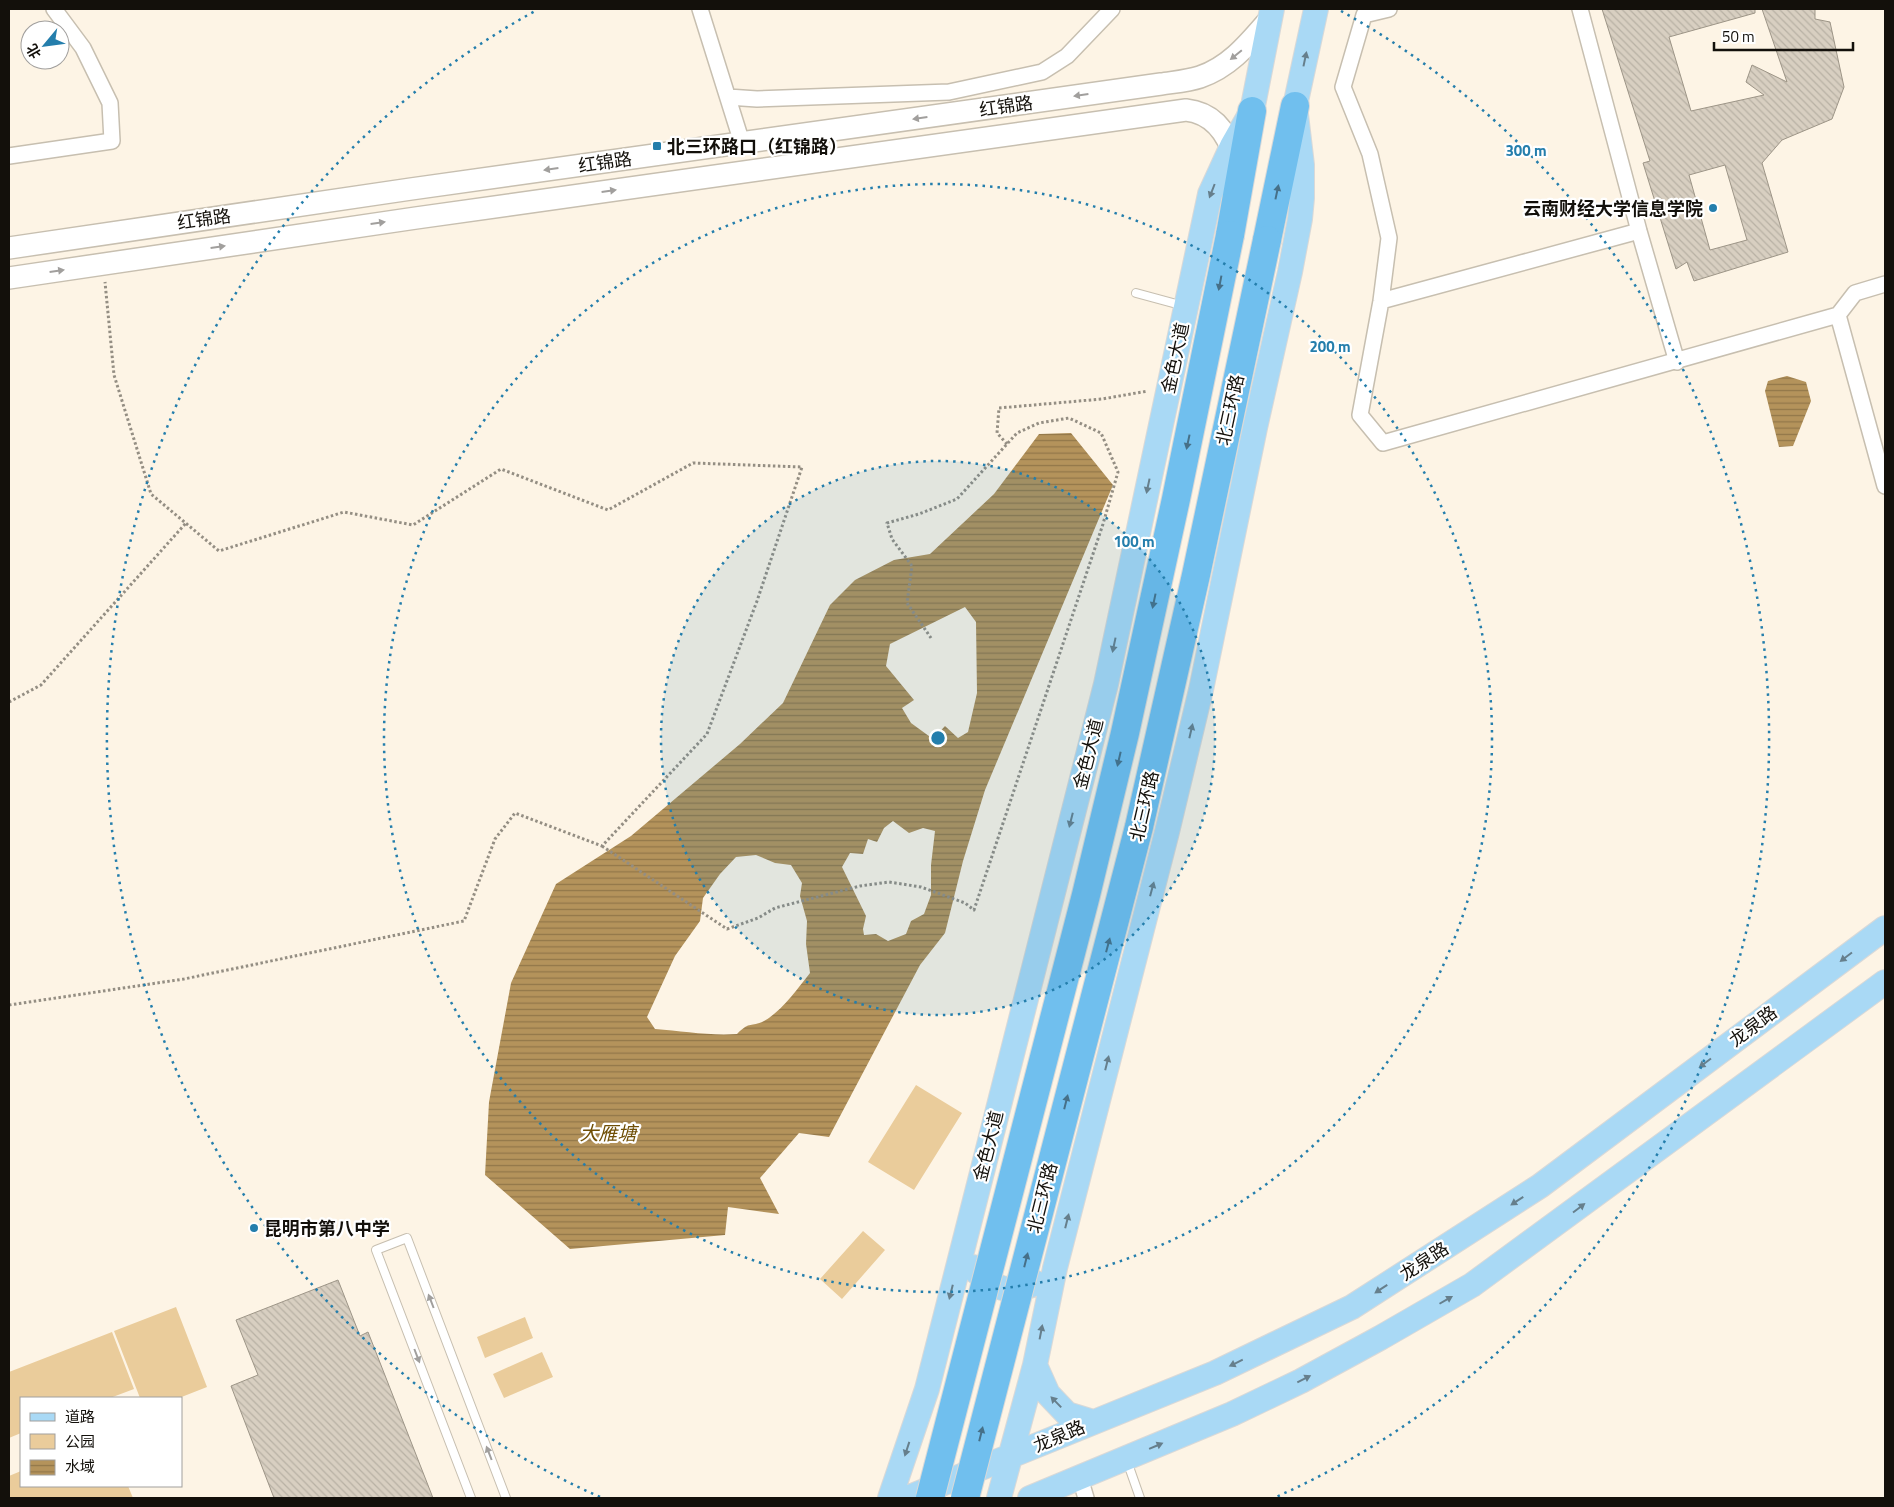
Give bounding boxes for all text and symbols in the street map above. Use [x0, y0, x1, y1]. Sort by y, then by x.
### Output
north arrow [20, 20, 70, 70]
scale bar [1714, 20, 1853, 52]
text: 50 m [1722, 25, 1755, 48]
text: 北 [21, 40, 46, 63]
one-way arrow [1230, 50, 1243, 61]
one-way arrow [1302, 50, 1310, 66]
street label: 红锦路 [977, 89, 1035, 123]
one-way arrow [1073, 91, 1089, 99]
one-way arrow [912, 114, 928, 122]
place label: 北三环路口（红锦路） [667, 133, 847, 160]
text: 300 m [1505, 139, 1547, 162]
marker: 北三环路口（红锦路） [651, 140, 663, 152]
street label: 红锦路 [576, 145, 634, 179]
one-way arrow [543, 166, 559, 174]
one-way arrow [1208, 183, 1215, 198]
one-way arrow [1273, 184, 1281, 200]
one-way arrow [601, 187, 617, 195]
place label: 云南财经大学信息学院 [1523, 195, 1703, 222]
street label: 红锦路 [175, 202, 233, 236]
marker: 云南财经大学信息学院 [1707, 202, 1719, 214]
one-way arrow [371, 219, 387, 227]
one-way arrow [210, 243, 226, 251]
one-way arrow [49, 266, 65, 274]
one-way arrow [1216, 275, 1224, 290]
street label: 金色大道 [1154, 320, 1196, 396]
text: 200 m [1309, 335, 1351, 358]
street label: 北三环路 [1209, 372, 1251, 448]
one-way arrow [1184, 434, 1192, 449]
one-way arrow [1144, 479, 1152, 494]
text: 100 m [1113, 530, 1155, 553]
one-way arrow [1150, 593, 1158, 608]
one-way arrow [1110, 637, 1118, 653]
street label: 金色大道 [1066, 716, 1110, 792]
one-way arrow [1187, 724, 1195, 739]
centre of rings [929, 729, 947, 747]
one-way arrow [1115, 752, 1123, 767]
street label: 北三环路 [1123, 768, 1165, 844]
one-way arrow [1067, 812, 1075, 827]
one-way arrow [1149, 882, 1157, 897]
one-way arrow [1104, 938, 1112, 953]
one-way arrow [1840, 951, 1853, 962]
street label: 龙泉路 [1723, 999, 1783, 1053]
one-way arrow [1104, 1056, 1112, 1071]
one-way arrow [1698, 1058, 1712, 1068]
one-way arrow [1063, 1095, 1071, 1110]
street label: 金色大道 [966, 1108, 1010, 1184]
water label: 大雁塘 [579, 1118, 639, 1147]
street label: 北三环路 [1020, 1160, 1064, 1236]
one-way arrow [1511, 1196, 1524, 1206]
one-way arrow [1572, 1203, 1586, 1213]
one-way arrow [1063, 1213, 1071, 1228]
place label: 昆明市第八中学 [264, 1215, 390, 1242]
marker: 昆明市第八中学 [248, 1222, 260, 1234]
street label: 龙泉路 [1394, 1235, 1454, 1287]
one-way arrow [1022, 1252, 1030, 1267]
one-way arrow [1374, 1284, 1387, 1293]
one-way arrow [947, 1285, 955, 1300]
one-way arrow [427, 1293, 435, 1308]
one-way arrow [1439, 1296, 1453, 1305]
one-way arrow [1037, 1325, 1045, 1340]
one-way arrow [414, 1349, 421, 1364]
one-way arrow [1229, 1359, 1243, 1367]
one-way arrow [1297, 1375, 1311, 1383]
one-way arrow [1050, 1396, 1062, 1408]
legend [20, 1397, 182, 1487]
text: 道路 [65, 1405, 95, 1428]
street label: 龙泉路 [1029, 1413, 1089, 1459]
one-way arrow [977, 1427, 985, 1442]
text: 公园 [65, 1430, 95, 1453]
one-way arrow [903, 1441, 911, 1456]
one-way arrow [1149, 1442, 1163, 1450]
one-way arrow [485, 1445, 493, 1460]
text: 水域 [65, 1455, 95, 1478]

